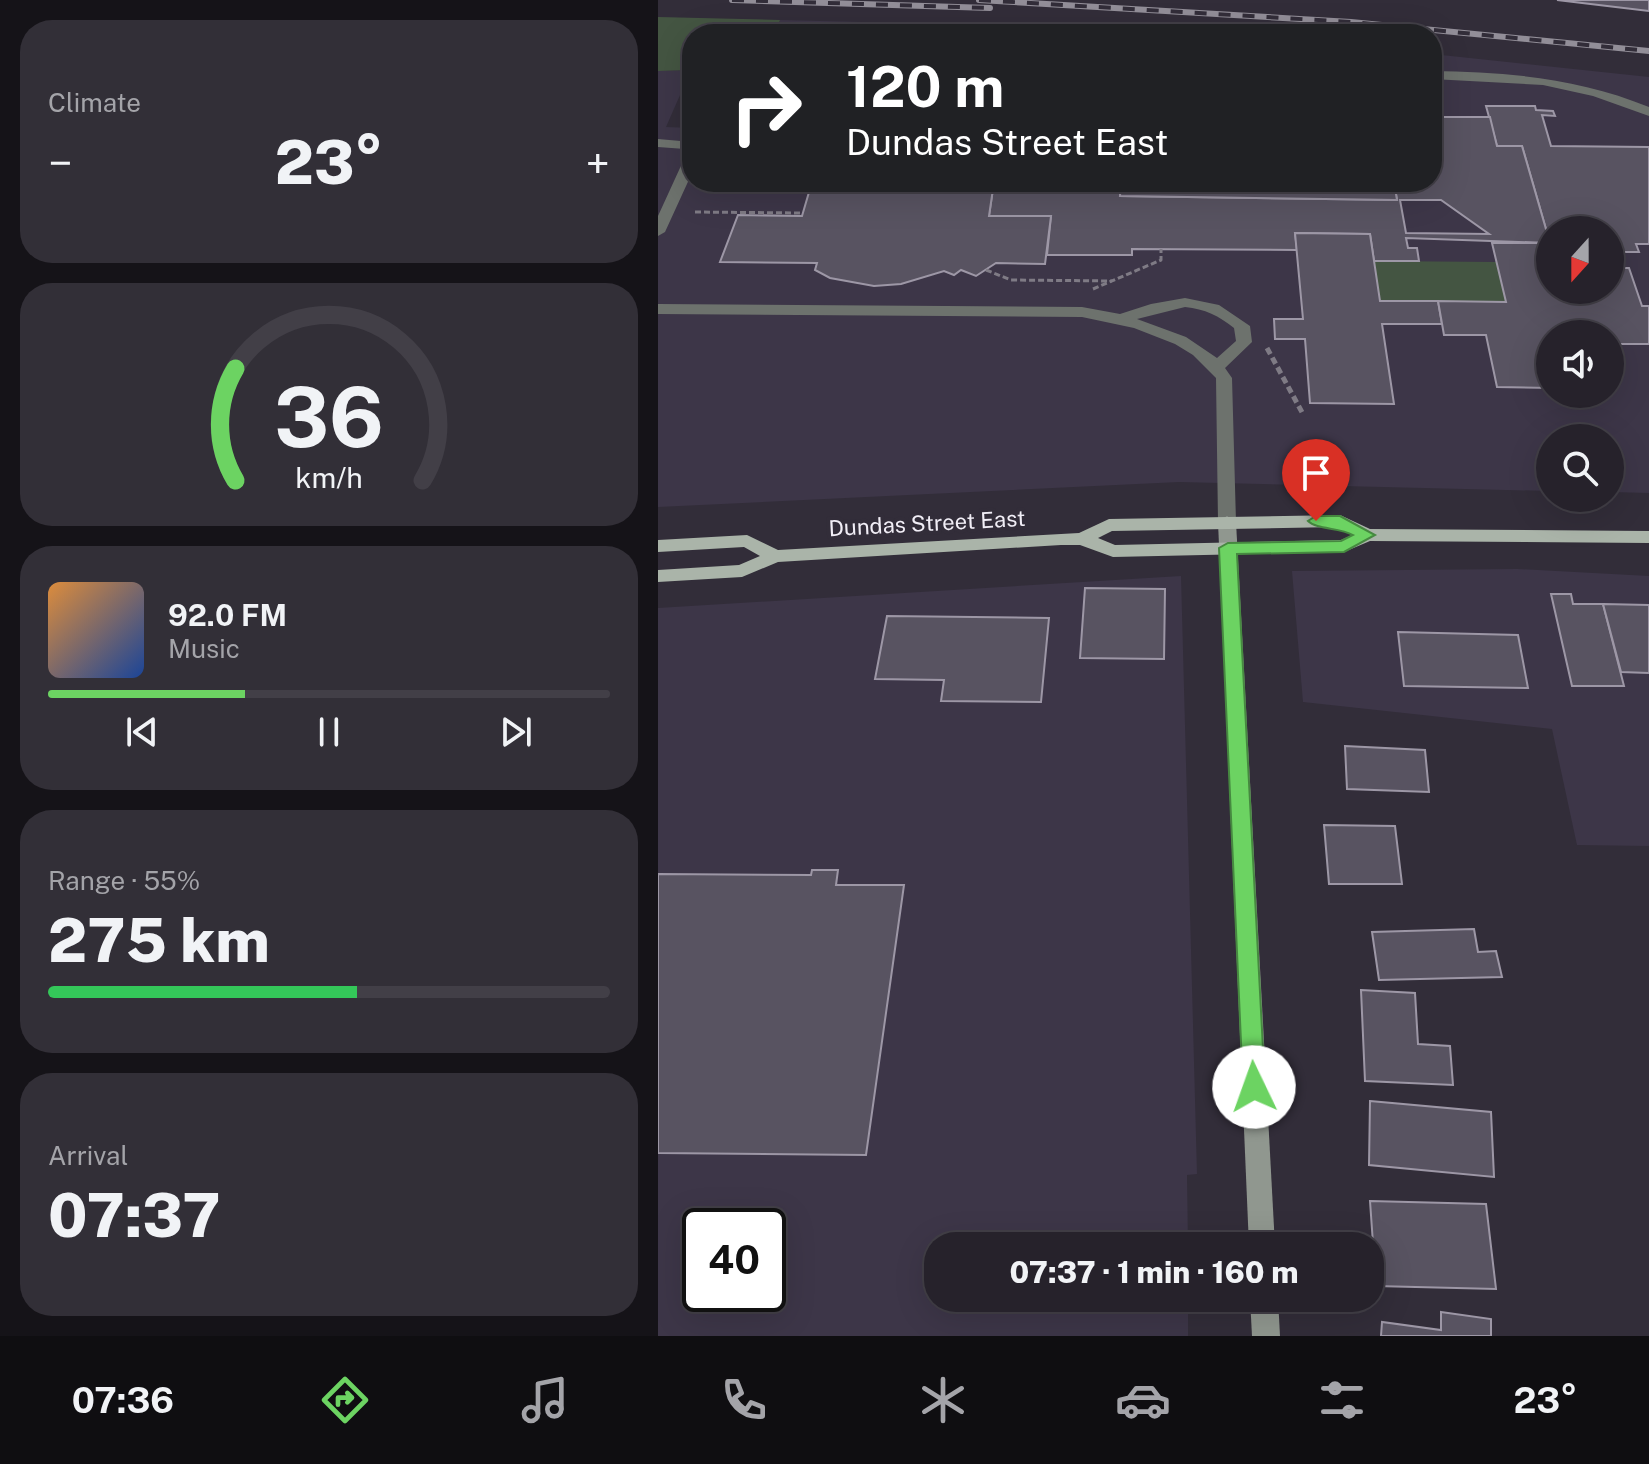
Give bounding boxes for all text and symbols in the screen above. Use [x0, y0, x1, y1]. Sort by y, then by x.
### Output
text: 120 m [846, 54, 1004, 120]
icon: right [714, 56, 818, 160]
text: Climate [48, 87, 141, 118]
text: Dundas Street East [846, 121, 1168, 163]
text: 23° [275, 127, 383, 198]
text: − [48, 137, 72, 189]
text: + [586, 137, 610, 189]
north arrow [1536, 216, 1624, 304]
map controls [1536, 216, 1624, 512]
button: sound [1536, 320, 1624, 408]
text: 36 [274, 367, 384, 465]
button: search [1536, 424, 1624, 512]
pin [1282, 439, 1350, 521]
icon: arrive [1294, 451, 1338, 495]
text: km/h [295, 461, 363, 494]
street label: Dundas Street East [828, 505, 1026, 541]
text: 92.0 FM [168, 597, 287, 633]
text: Music [168, 633, 240, 664]
icon: previous [120, 710, 164, 754]
icon: pause [307, 710, 351, 754]
icon: next [494, 710, 538, 754]
text: Range · 55% [48, 865, 200, 896]
text: 275 km [48, 905, 270, 976]
position arrow [1212, 1045, 1296, 1129]
text: Arrival [48, 1140, 128, 1171]
text: 07:37 [48, 1180, 220, 1251]
speed limit sign: 40 [682, 1208, 786, 1312]
text: 07:37 · 1 min · 160 m [1010, 1254, 1298, 1290]
icon: directions [317, 1372, 373, 1428]
icon: music [517, 1372, 573, 1428]
icon: phone [716, 1372, 772, 1428]
icon: climate [915, 1372, 971, 1428]
icon: car [1115, 1372, 1171, 1428]
icon: filters [1314, 1372, 1370, 1428]
text: 07:36 [72, 1379, 174, 1421]
text: 23° [1513, 1379, 1577, 1421]

